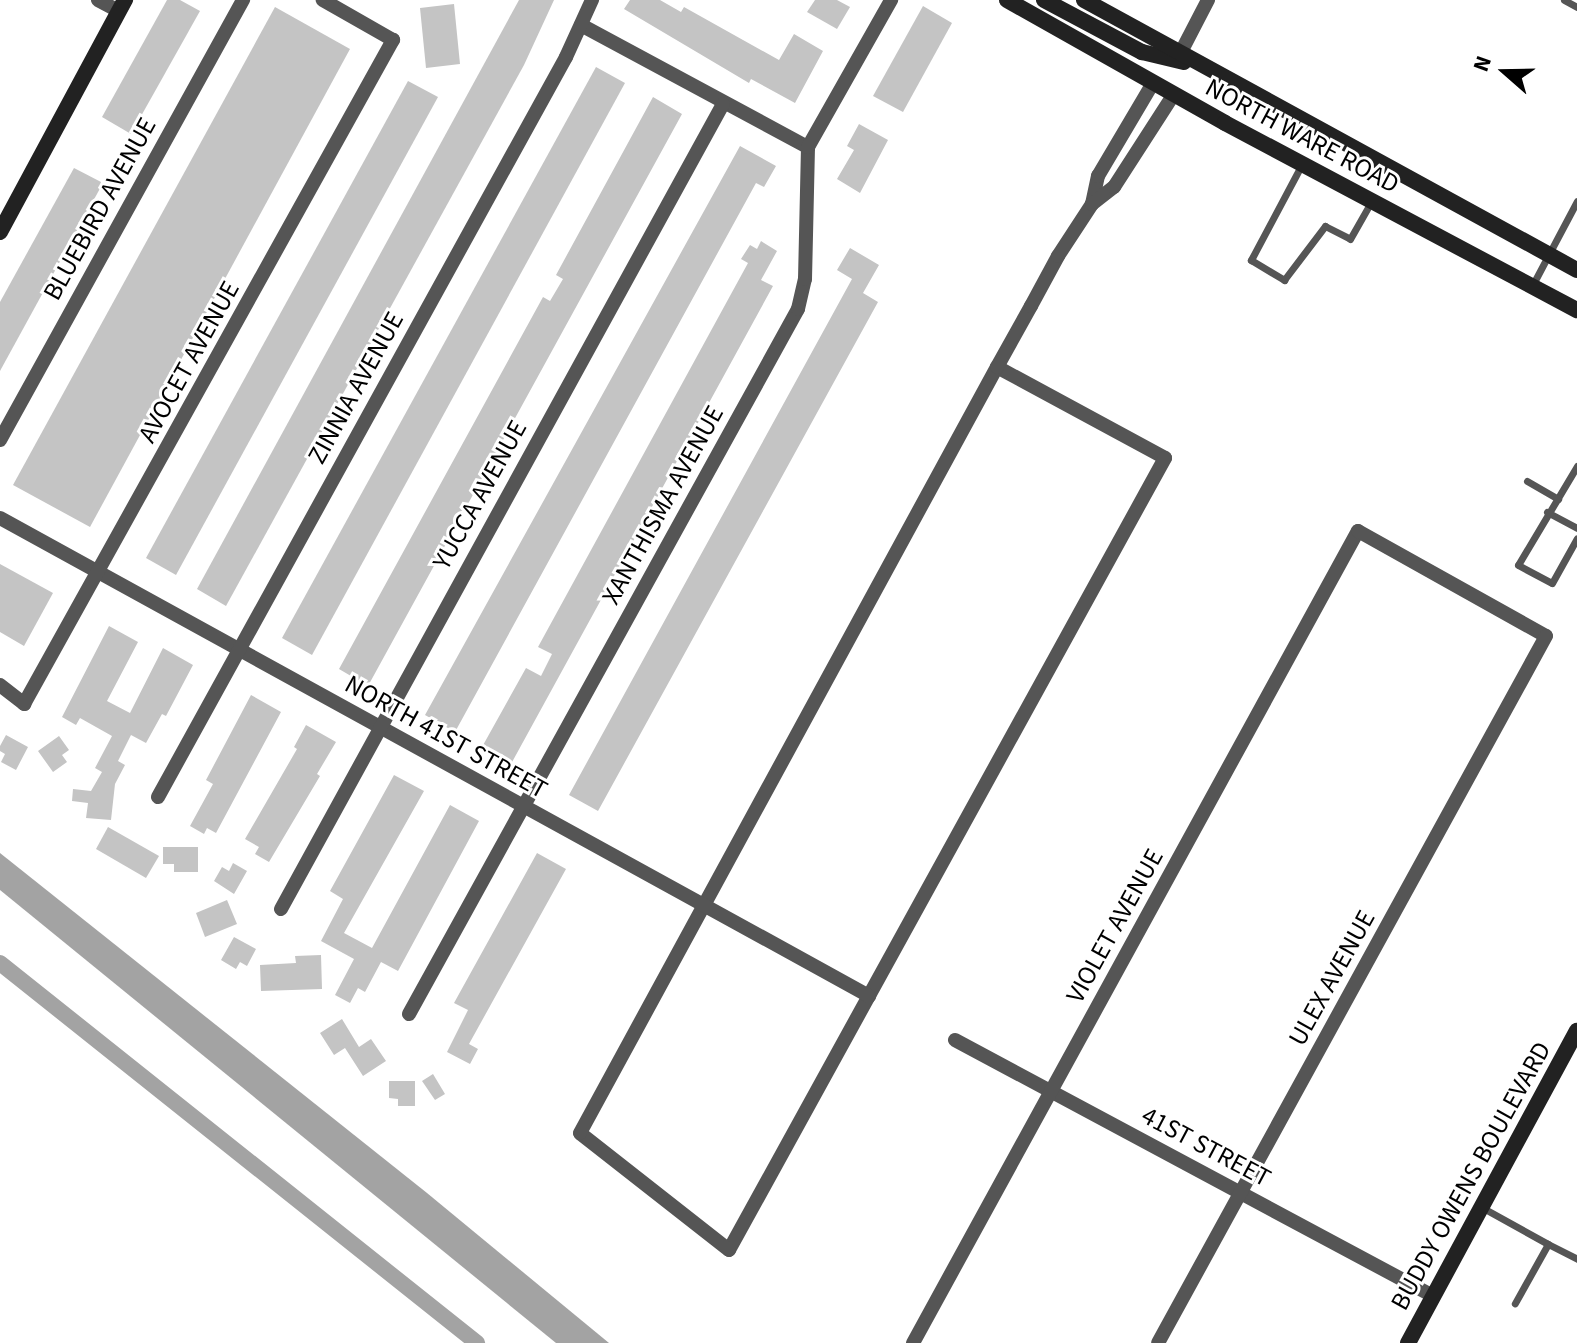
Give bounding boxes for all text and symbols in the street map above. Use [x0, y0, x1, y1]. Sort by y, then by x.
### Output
north arrow [1465, 32, 1545, 112]
text: N [1465, 51, 1500, 76]
street label: NORTH WARE ROAD [1200, 72, 1404, 200]
street label: BLUEBIRD AVENUE [37, 112, 163, 306]
street label: AVOCET AVENUE [132, 276, 246, 448]
street label: ZINNIA AVENUE [301, 307, 411, 469]
street label: XANTHISMA AVENUE [595, 400, 731, 610]
street label: YUCCA AVENUE [426, 415, 534, 575]
street label: NORTH 41ST STREET [339, 668, 553, 806]
street label: VIOLET AVENUE [1060, 844, 1170, 1008]
street label: ULEX AVENUE [1282, 905, 1382, 1051]
street label: BUDDY OWENS BOULEVARD [1384, 1036, 1558, 1316]
street label: 41ST STREET [1136, 1100, 1276, 1194]

